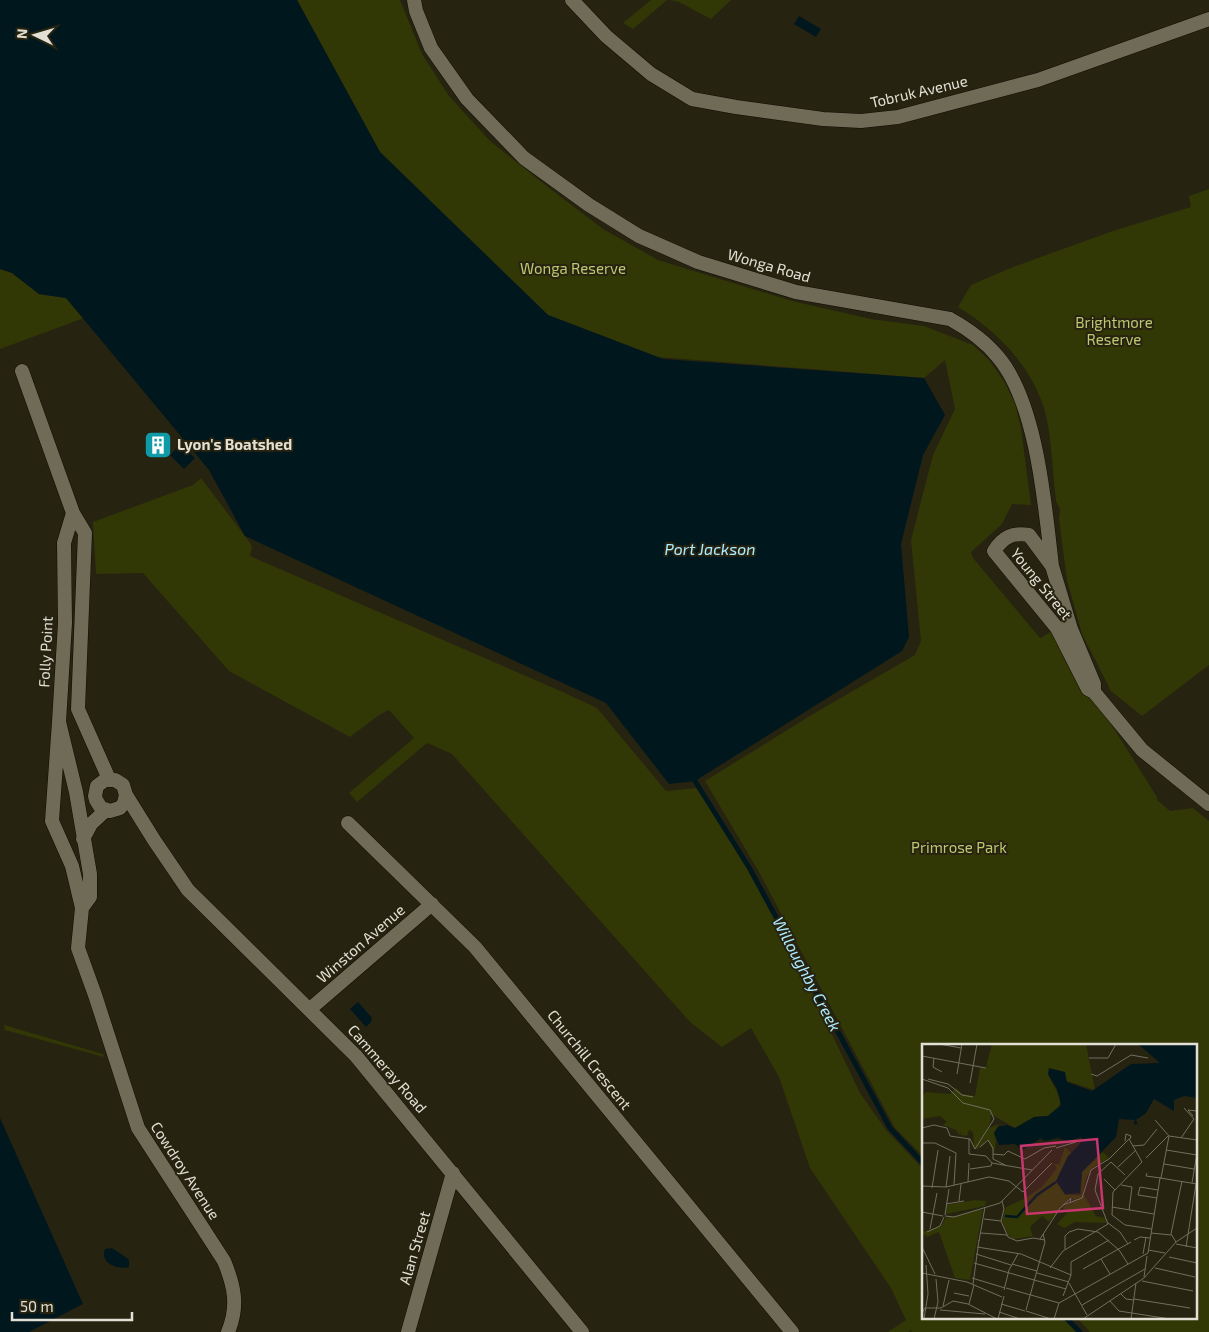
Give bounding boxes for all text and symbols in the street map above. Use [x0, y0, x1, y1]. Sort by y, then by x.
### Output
north arrow [10, 10, 60, 60]
text: N [13, 28, 30, 40]
street label: Tobruk Avenue [868, 71, 969, 111]
street label: Wonga Road [726, 245, 813, 285]
park label: Wonga Reserve [520, 259, 626, 277]
park label: Brightmore Reserve [1075, 313, 1153, 348]
building icon: Lyon's Boatshed [143, 430, 173, 460]
place label: Lyon's Boatshed [177, 435, 292, 454]
water label: Port Jackson [664, 539, 756, 558]
street label: Young Street [1007, 544, 1076, 623]
street label: Folly Point [34, 616, 56, 688]
park label: Primrose Park [911, 838, 1007, 856]
street label: Winston Avenue [313, 900, 408, 986]
water label: Willoughby Creek [768, 913, 846, 1035]
street label: Churchill Crescent [544, 1006, 636, 1113]
street label: Cammeray Road [345, 1021, 431, 1116]
inset map [922, 1044, 1196, 1320]
street label: Cowdroy Avenue [148, 1118, 224, 1223]
street label: Alan Street [395, 1209, 433, 1287]
scale bar [12, 1290, 132, 1322]
text: 50 m [20, 1297, 54, 1315]

